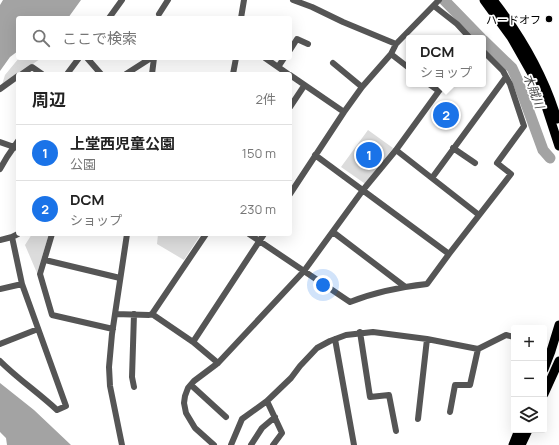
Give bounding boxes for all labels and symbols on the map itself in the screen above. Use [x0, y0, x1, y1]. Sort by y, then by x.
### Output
place label: ハードオフ [486, 12, 541, 27]
marker: ハードオフ [544, 14, 554, 24]
water label: 木賊川 [520, 71, 549, 113]
pin: 2 [433, 100, 459, 130]
pin: 1 [356, 140, 382, 170]
your location [313, 275, 333, 295]

